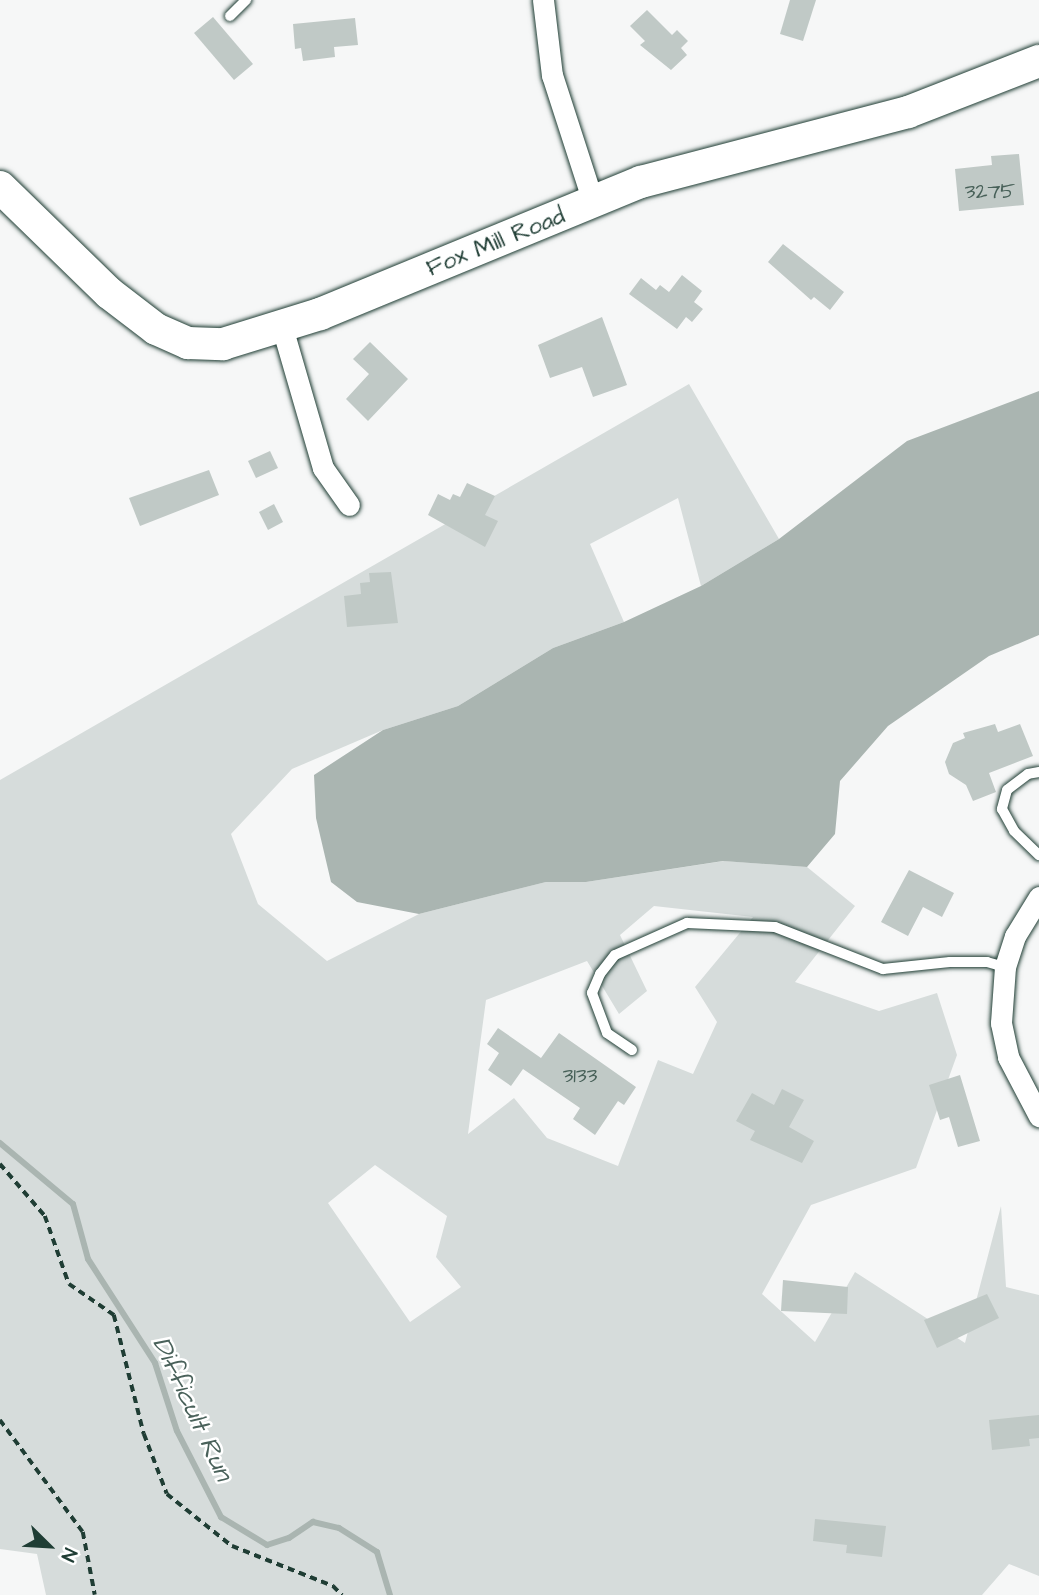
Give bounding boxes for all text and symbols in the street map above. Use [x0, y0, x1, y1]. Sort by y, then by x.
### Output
house number: 3275 [965, 179, 1015, 205]
street label: Fox Mill Road [423, 202, 569, 284]
house number: 3133 [563, 1063, 597, 1089]
water label: Difficult Run [145, 1332, 239, 1486]
north arrow [14, 1511, 84, 1581]
text: N [54, 1544, 83, 1566]

